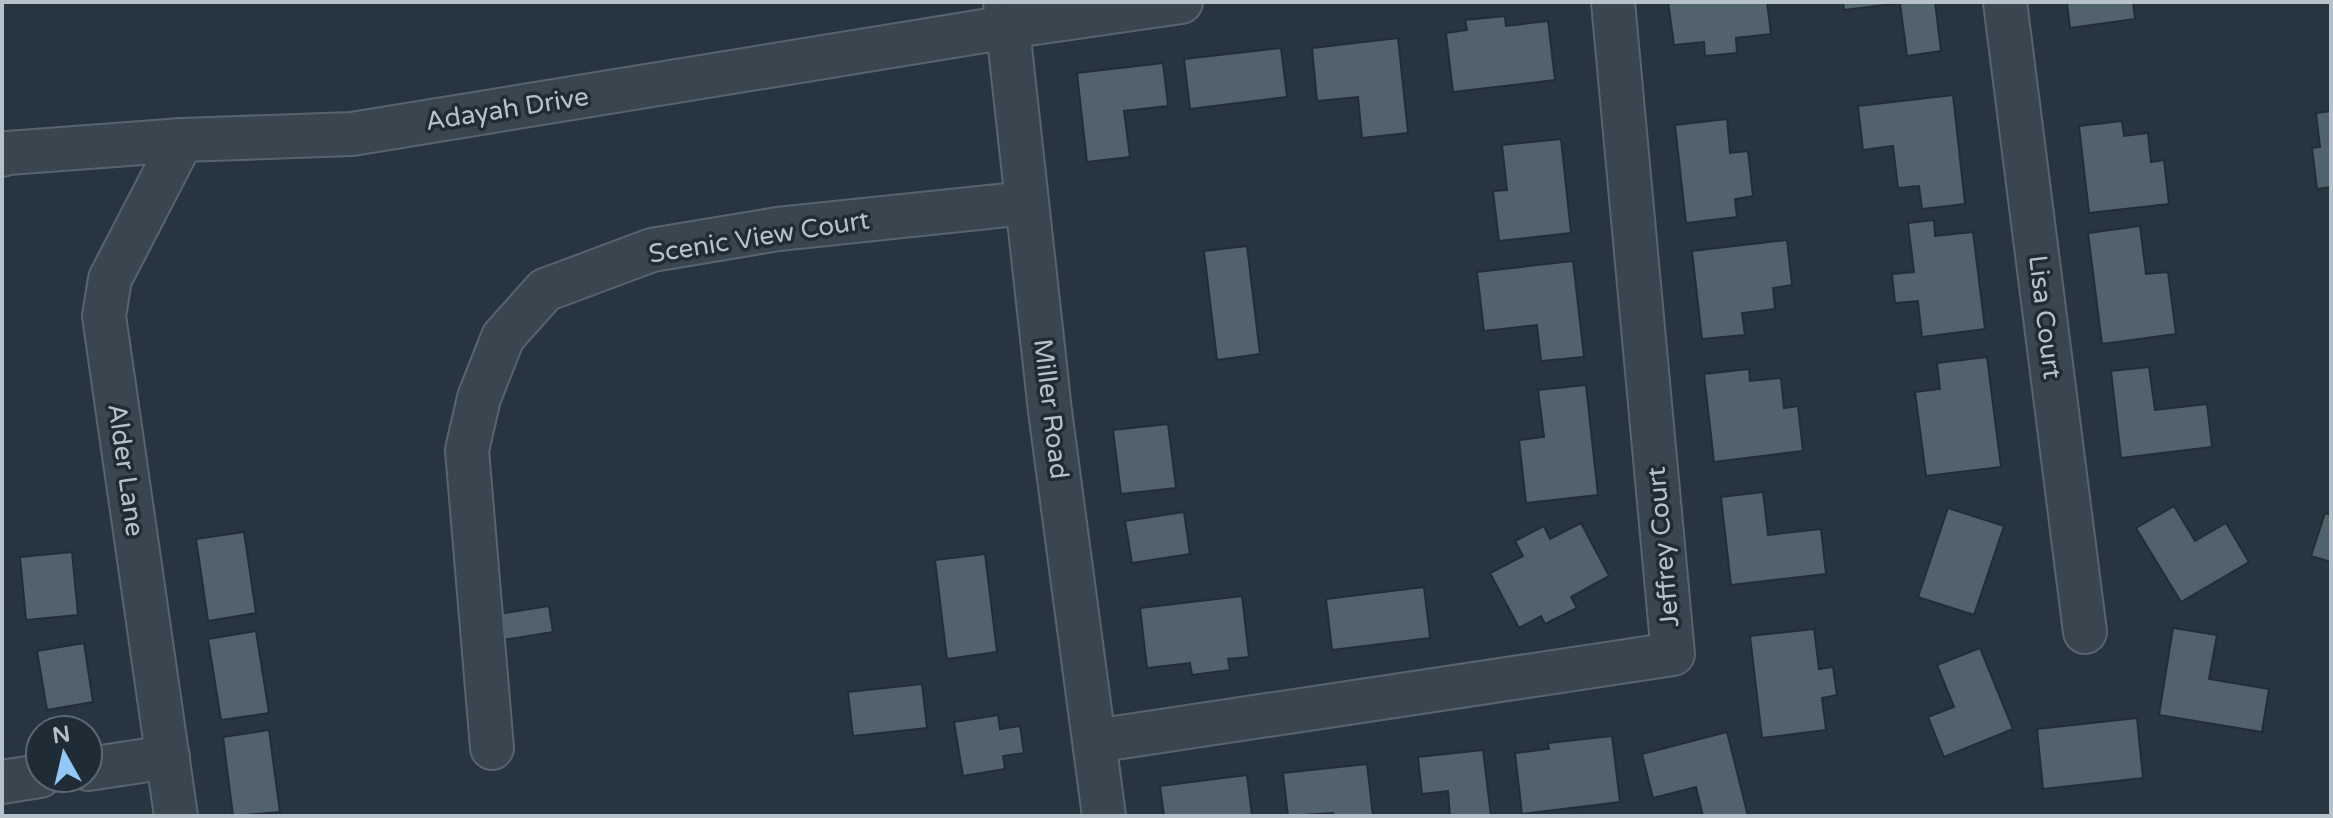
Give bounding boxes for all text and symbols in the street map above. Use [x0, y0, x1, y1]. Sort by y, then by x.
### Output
street label: Adayah Drive [423, 81, 591, 137]
street label: Scenic View Court [647, 204, 872, 270]
street label: Lisa Court [2022, 253, 2068, 381]
street label: Miller Road [1027, 337, 1075, 481]
street label: Alder Lane [101, 402, 151, 538]
street label: Jeffrey Court [1641, 465, 1685, 629]
north arrow [24, 714, 104, 794]
text: N [51, 721, 72, 749]

